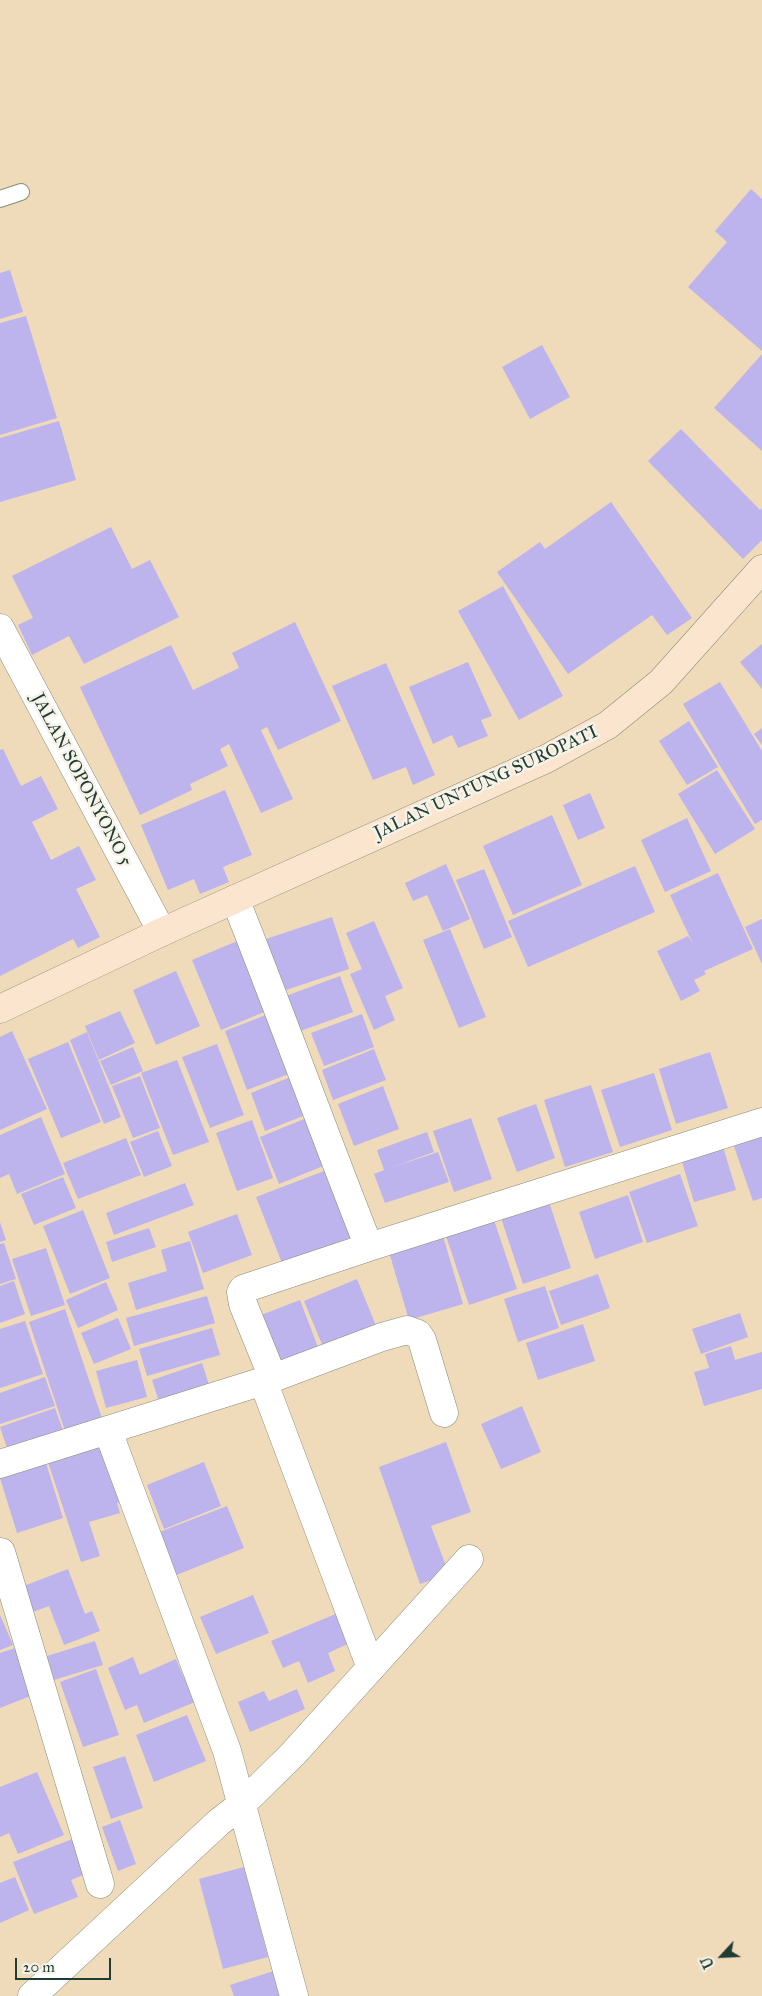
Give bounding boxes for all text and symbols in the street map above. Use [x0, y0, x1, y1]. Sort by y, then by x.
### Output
street label: JALAN SOPONYONO 5 [26, 690, 136, 870]
street label: JALAN UNTUNG SUROPATI [371, 722, 601, 844]
north arrow [697, 1931, 747, 1981]
scale bar [18, 1948, 114, 1980]
text: U [698, 1954, 718, 1971]
text: 20 m [23, 1958, 55, 1976]

